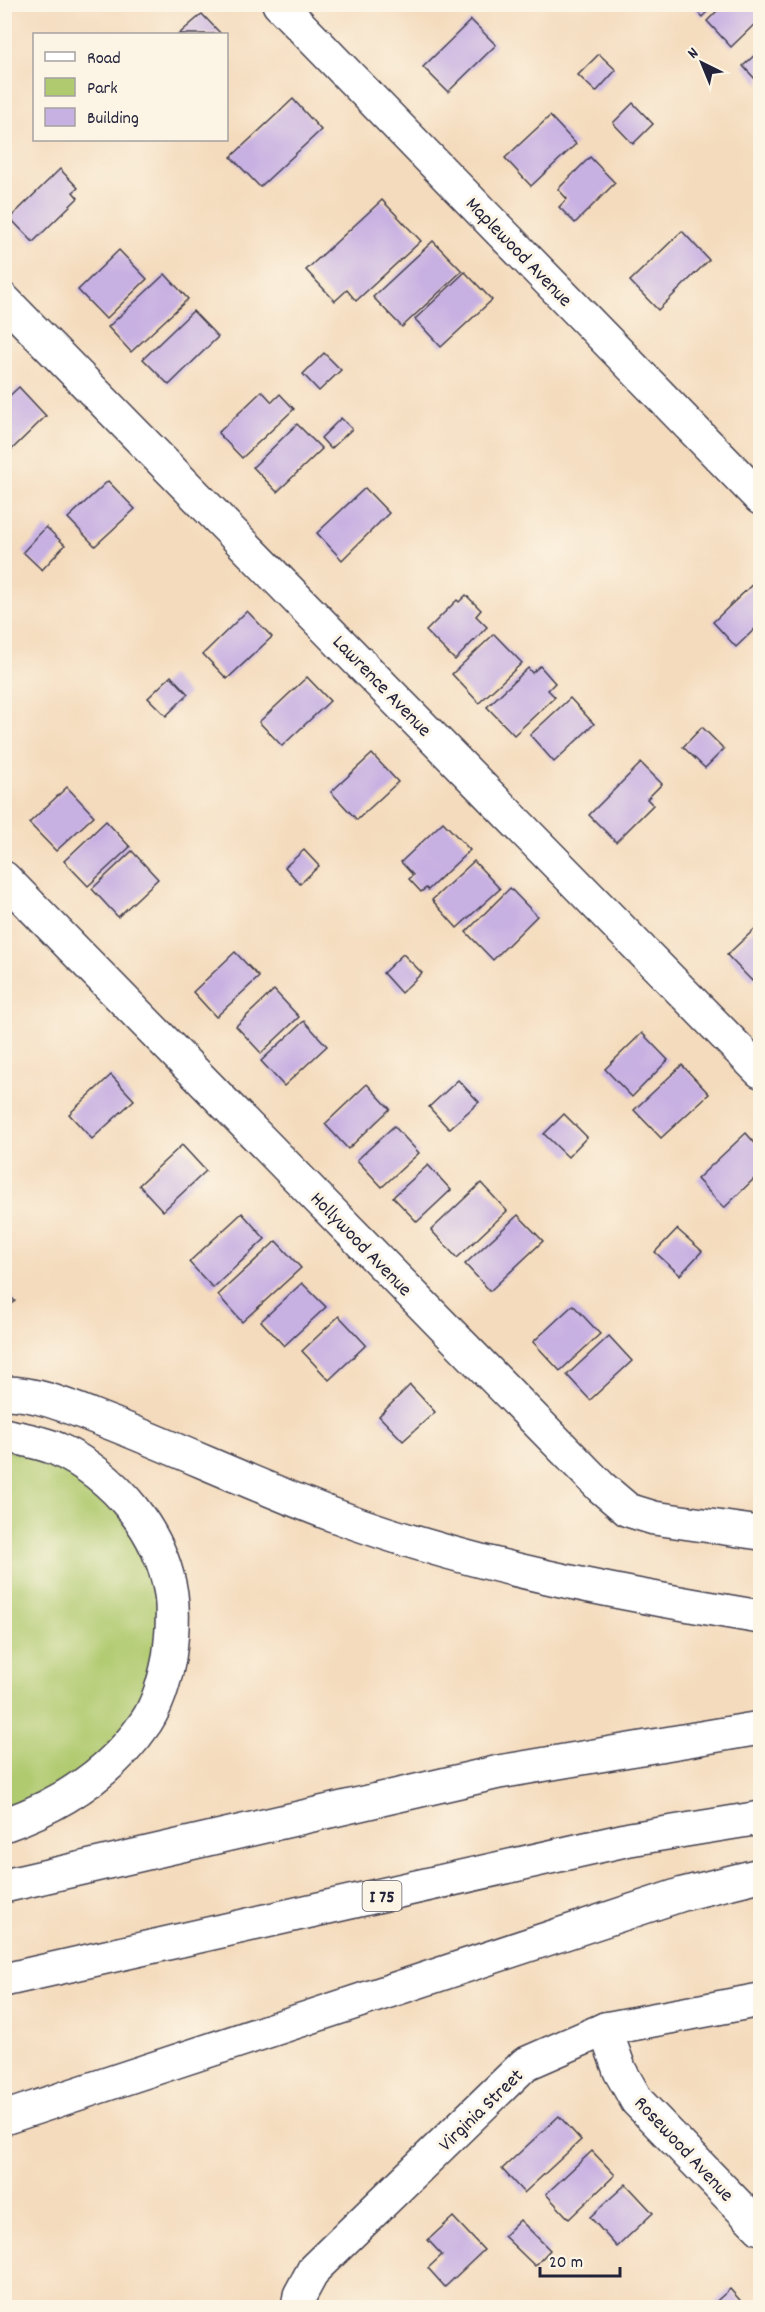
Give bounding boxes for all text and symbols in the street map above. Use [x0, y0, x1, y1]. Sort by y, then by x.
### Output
legend [33, 33, 228, 141]
north arrow [672, 33, 732, 93]
text: N [683, 43, 704, 65]
text: Road [87, 47, 121, 72]
text: Park [87, 77, 118, 102]
text: Building [87, 107, 139, 132]
street label: Maplewood Avenue [458, 192, 578, 314]
street label: Lawrence Avenue [325, 630, 437, 744]
street label: Hollywood Avenue [302, 1186, 417, 1304]
road number: I 75 [362, 1881, 401, 1911]
street label: Virginia Street [433, 2063, 531, 2159]
street label: Rosewood Avenue [626, 2091, 739, 2209]
scale bar [540, 2240, 620, 2278]
text: 20 m [549, 2251, 583, 2276]

